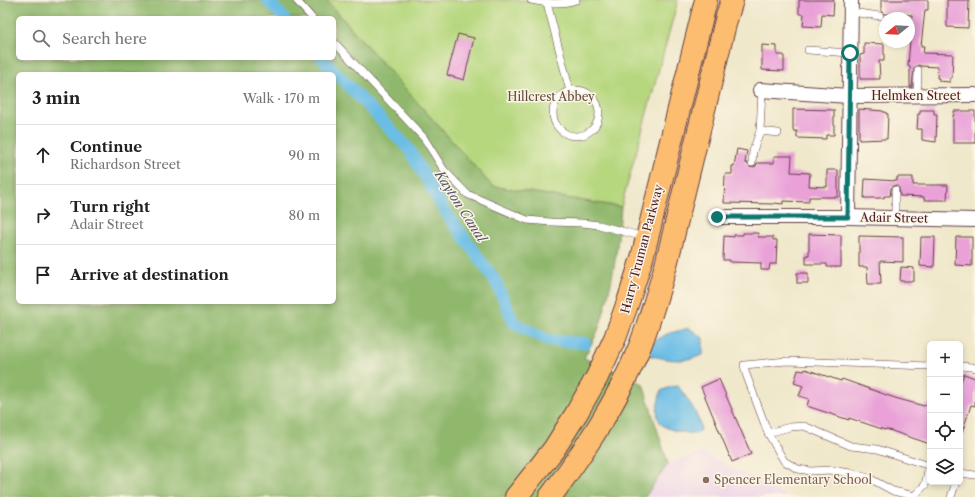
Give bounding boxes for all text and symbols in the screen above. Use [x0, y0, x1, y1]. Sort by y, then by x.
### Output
north arrow [879, 12, 915, 48]
search box [16, 16, 336, 60]
icon: search [30, 27, 52, 49]
text: Search here [62, 29, 147, 48]
route start [841, 44, 859, 62]
text: 3 min [32, 88, 81, 108]
street label: Helmken Street [871, 88, 961, 103]
park label: Hillcrest Abbey [507, 89, 595, 104]
text: Walk · 170 m [243, 90, 320, 106]
text: Continue [70, 137, 142, 156]
icon: ahead [32, 144, 54, 166]
text: 90 m [289, 147, 320, 163]
text: Richardson Street [70, 156, 181, 172]
water label: Kayton Canal [431, 166, 491, 246]
street label: Harry Truman Parkway [617, 182, 666, 315]
text: Turn right [70, 197, 150, 216]
icon: right [32, 204, 54, 226]
text: 80 m [288, 207, 320, 223]
route end [708, 208, 726, 226]
street label: Adair Street [859, 209, 929, 226]
text: Adair Street [70, 216, 144, 232]
icon: arrive [32, 264, 54, 286]
text: Arrive at destination [70, 265, 229, 284]
map controls [927, 341, 963, 485]
button: + [927, 341, 963, 377]
button: − [927, 377, 963, 413]
button: locate [927, 413, 963, 449]
button: layers [927, 449, 963, 485]
place label: Spencer Elementary School [714, 472, 873, 487]
marker: Spencer Elementary School [701, 475, 711, 485]

